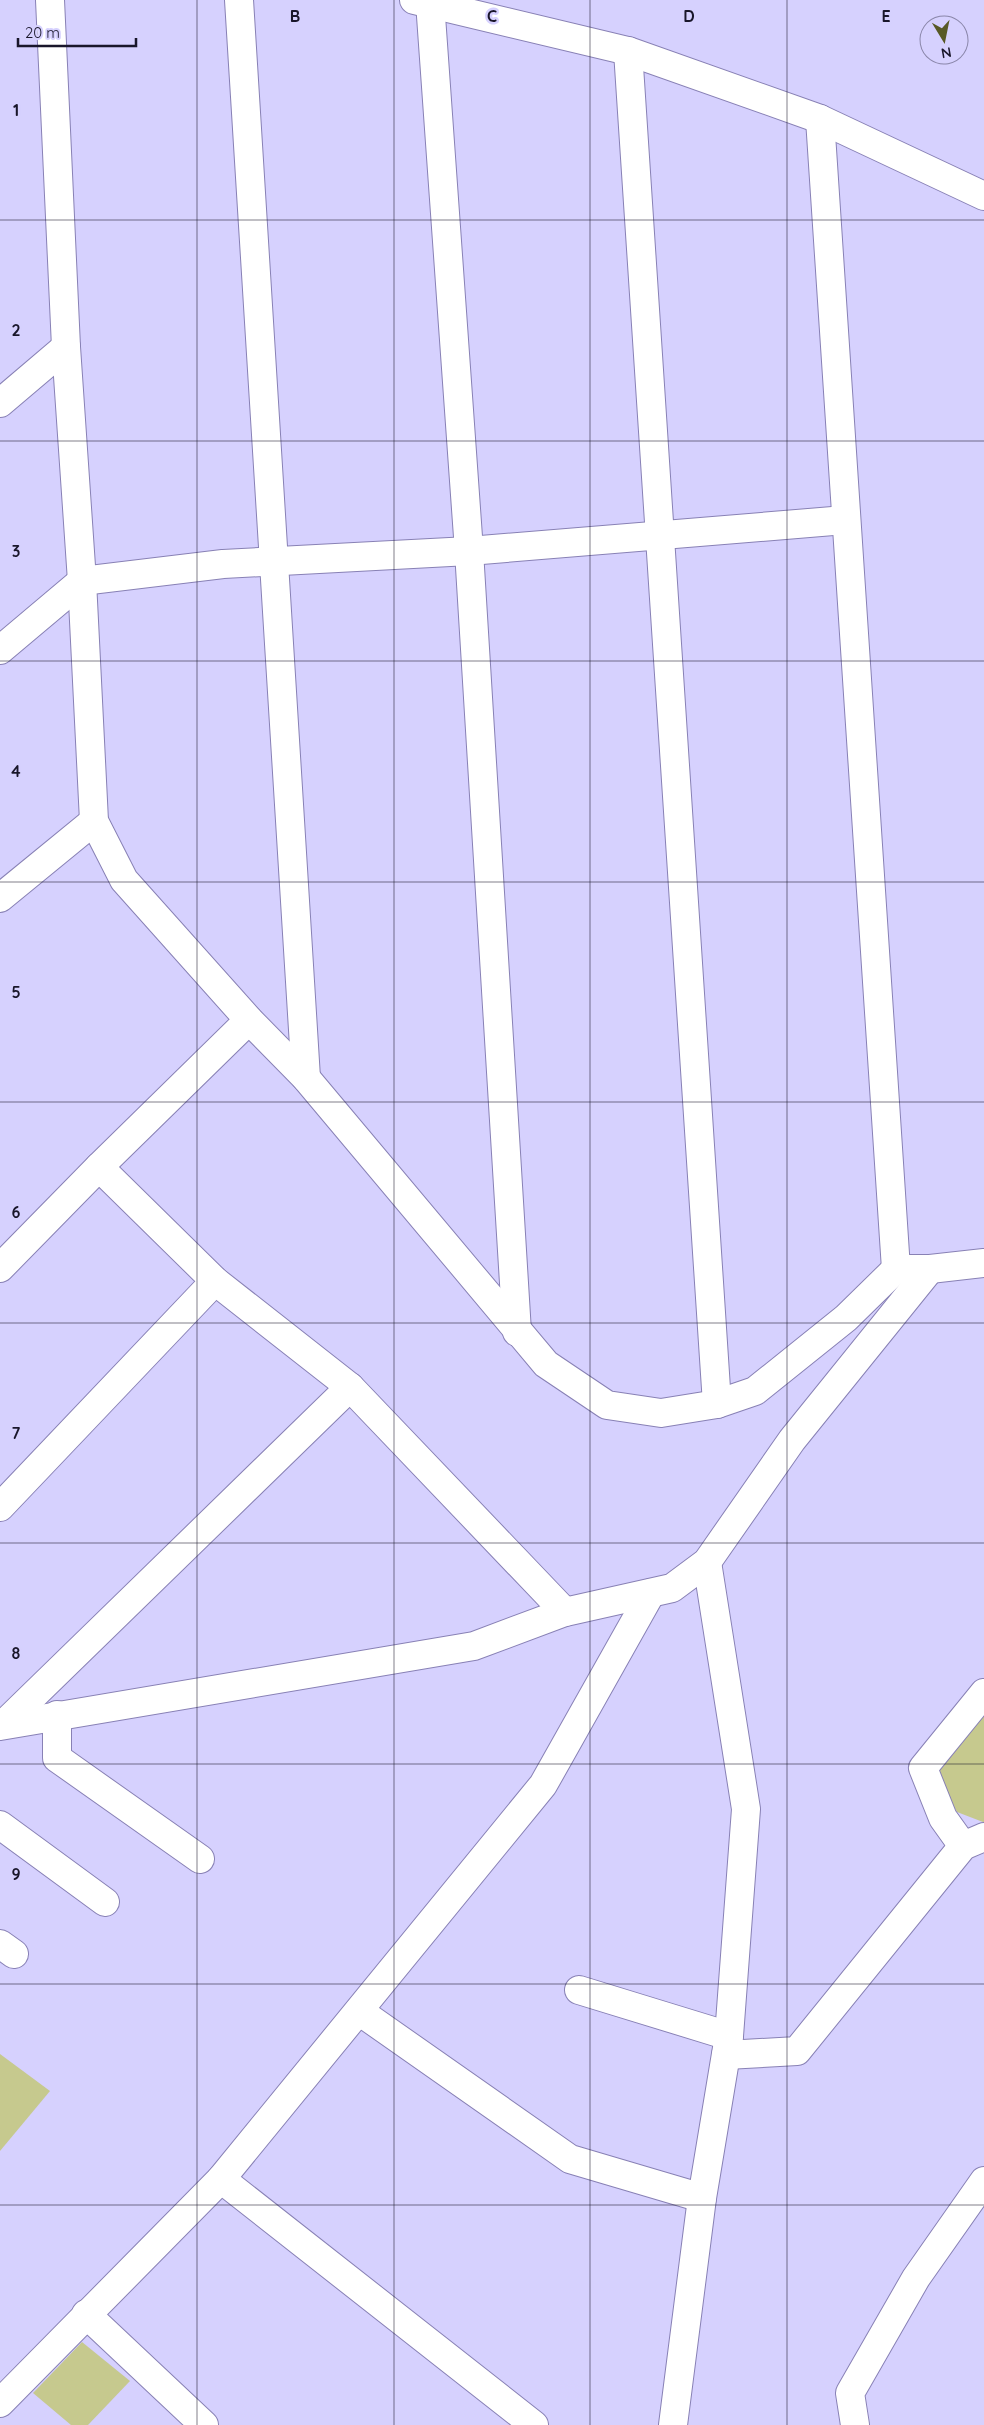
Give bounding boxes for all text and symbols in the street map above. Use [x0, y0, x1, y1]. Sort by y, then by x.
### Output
text: B [290, 6, 300, 26]
text: C [487, 6, 497, 26]
text: D [683, 6, 695, 26]
text: E [881, 6, 891, 26]
scale bar [18, 15, 135, 47]
north arrow [919, 15, 969, 65]
text: 20 m [25, 23, 60, 42]
text: N [940, 43, 953, 63]
text: 1 [13, 100, 19, 120]
text: 2 [11, 320, 21, 340]
text: 3 [12, 541, 20, 561]
text: 4 [11, 761, 21, 781]
text: 5 [11, 982, 21, 1002]
text: 6 [12, 1202, 21, 1222]
text: 7 [12, 1423, 21, 1443]
text: 8 [12, 1643, 21, 1663]
text: 9 [11, 1864, 21, 1884]

